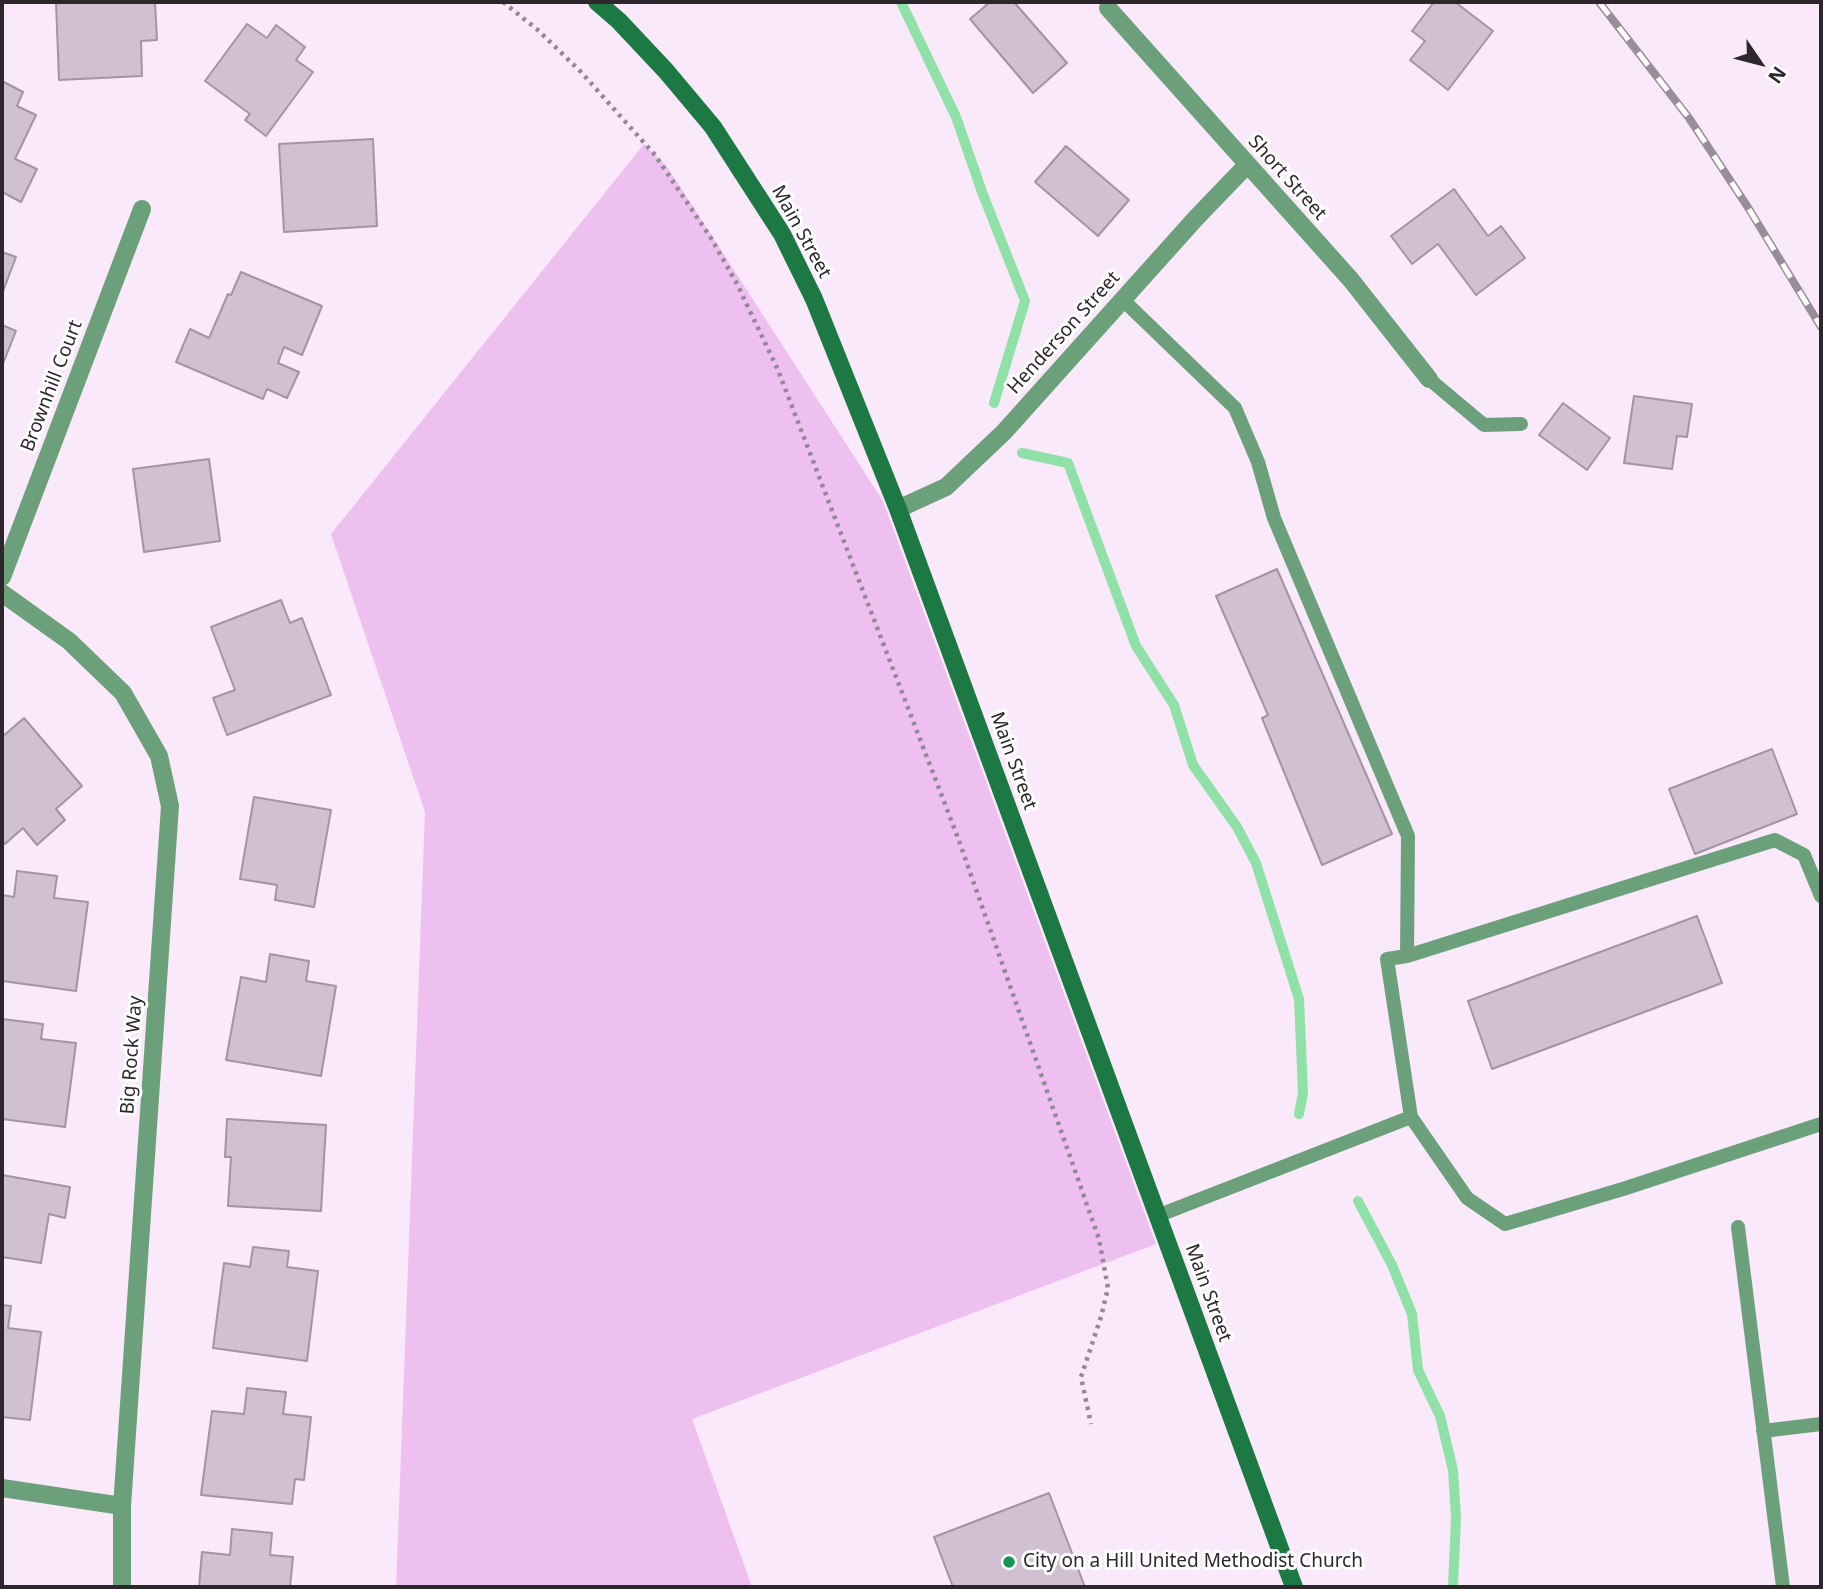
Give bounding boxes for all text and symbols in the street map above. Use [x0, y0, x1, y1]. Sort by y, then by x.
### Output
north arrow [1725, 28, 1795, 98]
text: N [1762, 61, 1792, 89]
street label: Short Street [1243, 131, 1331, 225]
street label: Main Street [766, 182, 836, 282]
street label: Henderson Street [1003, 267, 1125, 399]
street label: Brownhill Court [16, 317, 88, 455]
street label: Main Street [985, 709, 1041, 813]
street label: Big Rock Way [116, 995, 148, 1115]
street label: Main Street [1180, 1241, 1236, 1345]
place label: City on a Hill United Methodist Church [1023, 1551, 1363, 1573]
marker: City on a Hill United Methodist Church [1001, 1554, 1017, 1570]

